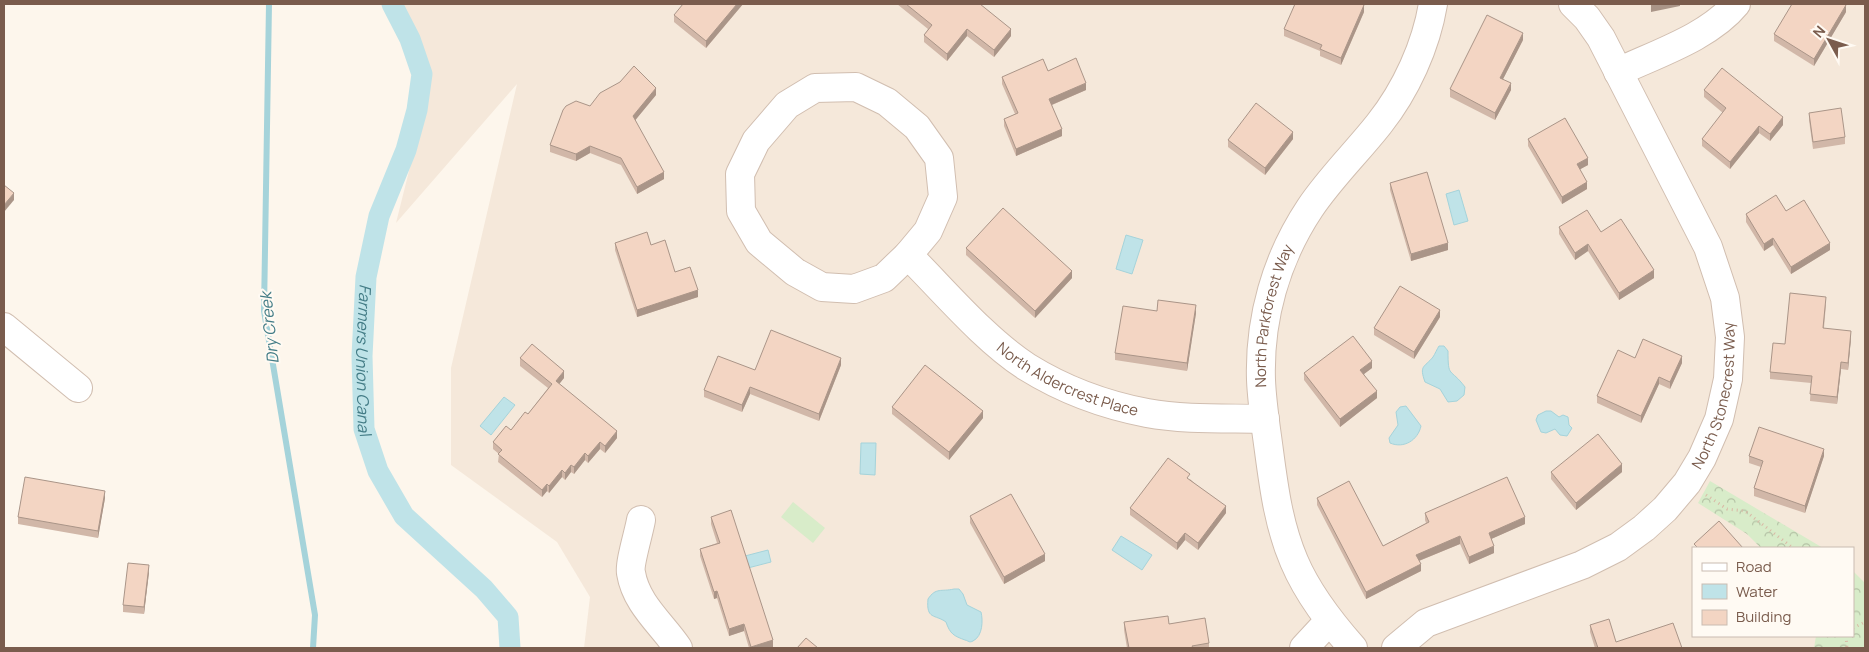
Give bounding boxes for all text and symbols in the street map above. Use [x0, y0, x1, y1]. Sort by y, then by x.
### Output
north arrow [1804, 15, 1854, 65]
text: N [1808, 21, 1829, 41]
street label: North Parkforest Way [1250, 240, 1298, 388]
water label: Farmers Union Canal [351, 284, 377, 441]
water label: Dry Creek [254, 289, 284, 365]
street label: North Stonecrest Way [1687, 321, 1740, 473]
street label: North Aldercrest Place [992, 337, 1141, 421]
legend [1692, 547, 1854, 637]
text: Road [1736, 556, 1772, 577]
text: Water [1736, 581, 1778, 602]
text: Building [1736, 606, 1791, 627]

